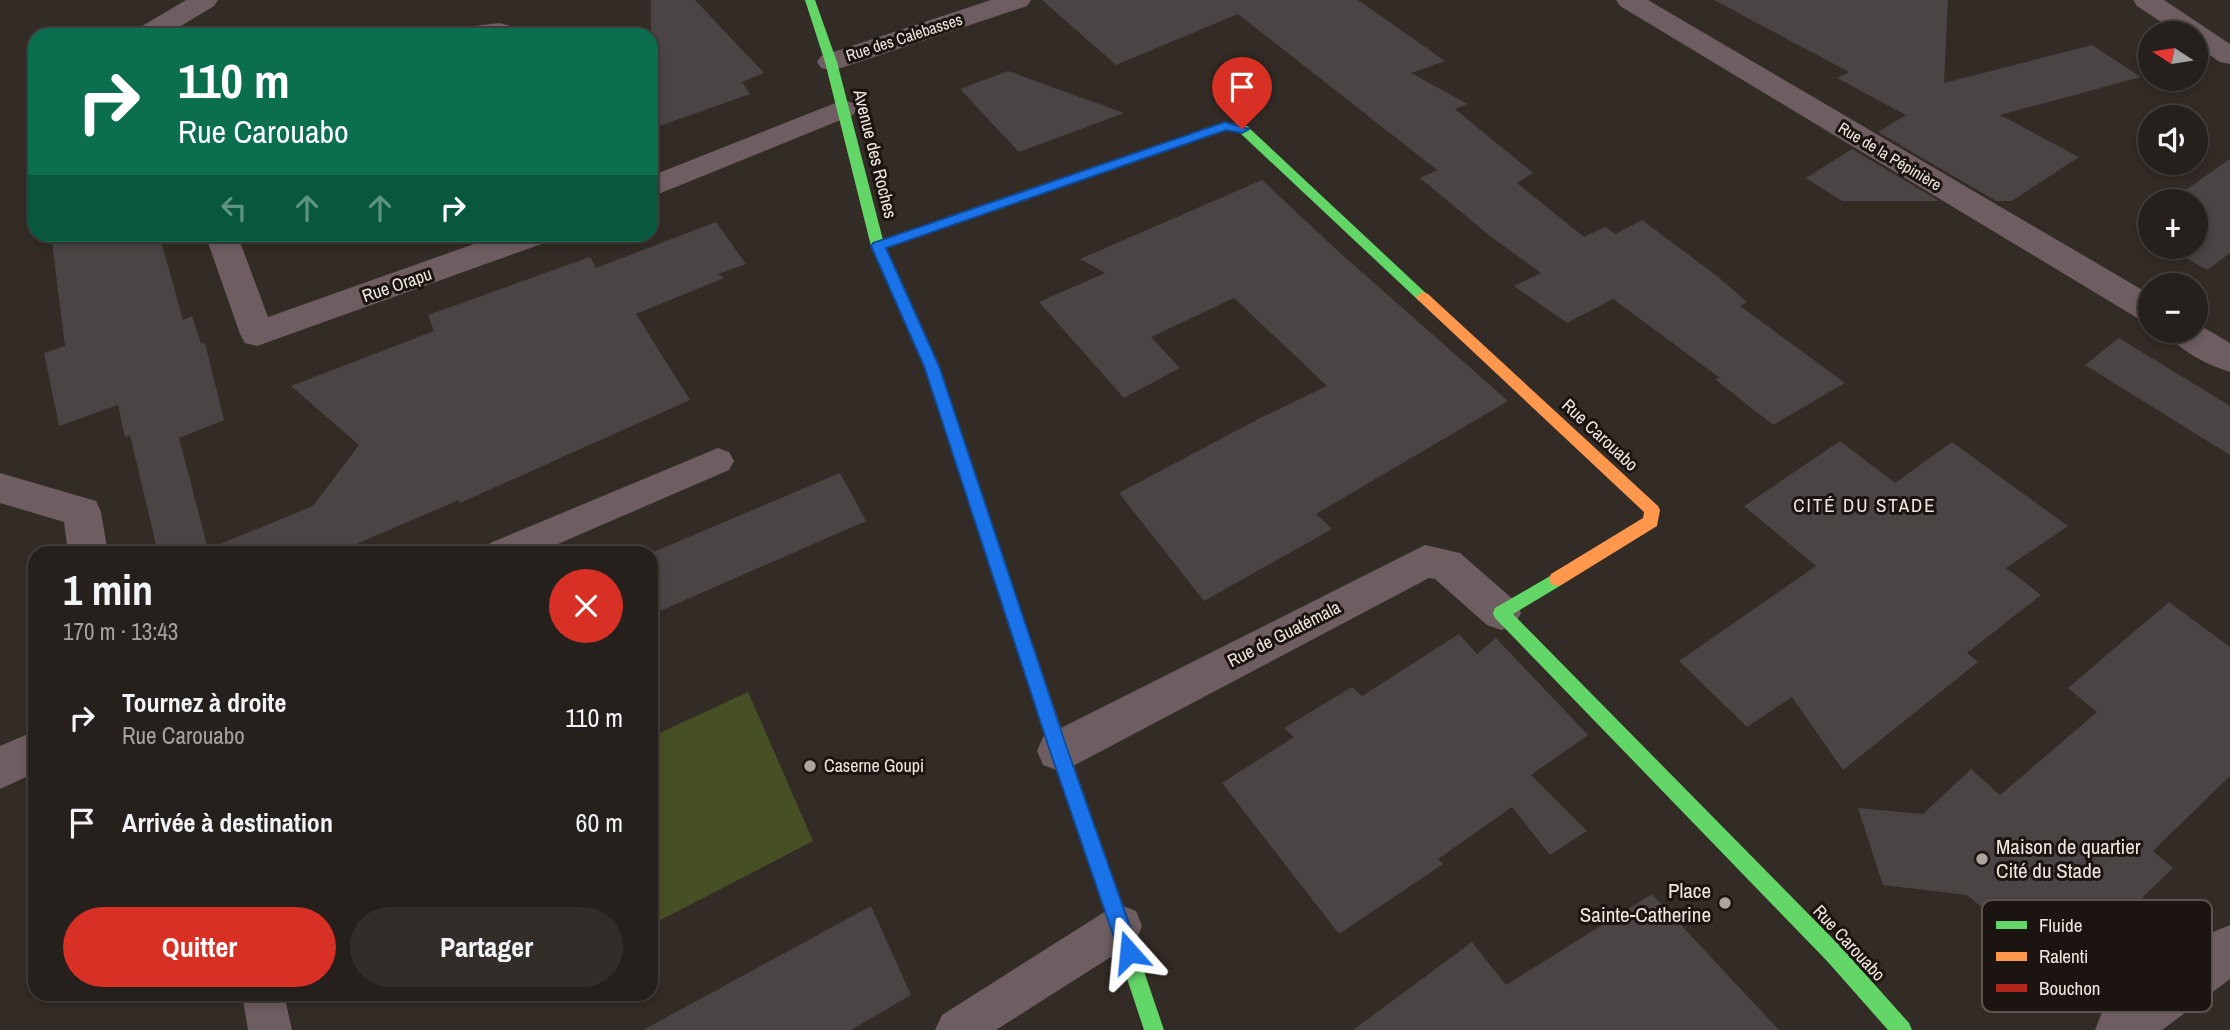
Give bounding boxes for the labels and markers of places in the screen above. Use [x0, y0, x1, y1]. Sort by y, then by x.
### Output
pin [1212, 57, 1272, 129]
place label: Caserne Goupi [824, 753, 924, 778]
marker: Caserne Goupi [802, 758, 818, 774]
place label: Maison de quartier Cité du Stade [1996, 832, 2141, 885]
marker: Maison de quartier Cité du Stade [1974, 851, 1990, 867]
place label: Place Sainte-Catherine [1580, 876, 1711, 929]
marker: Place Sainte-Catherine [1717, 895, 1733, 911]

